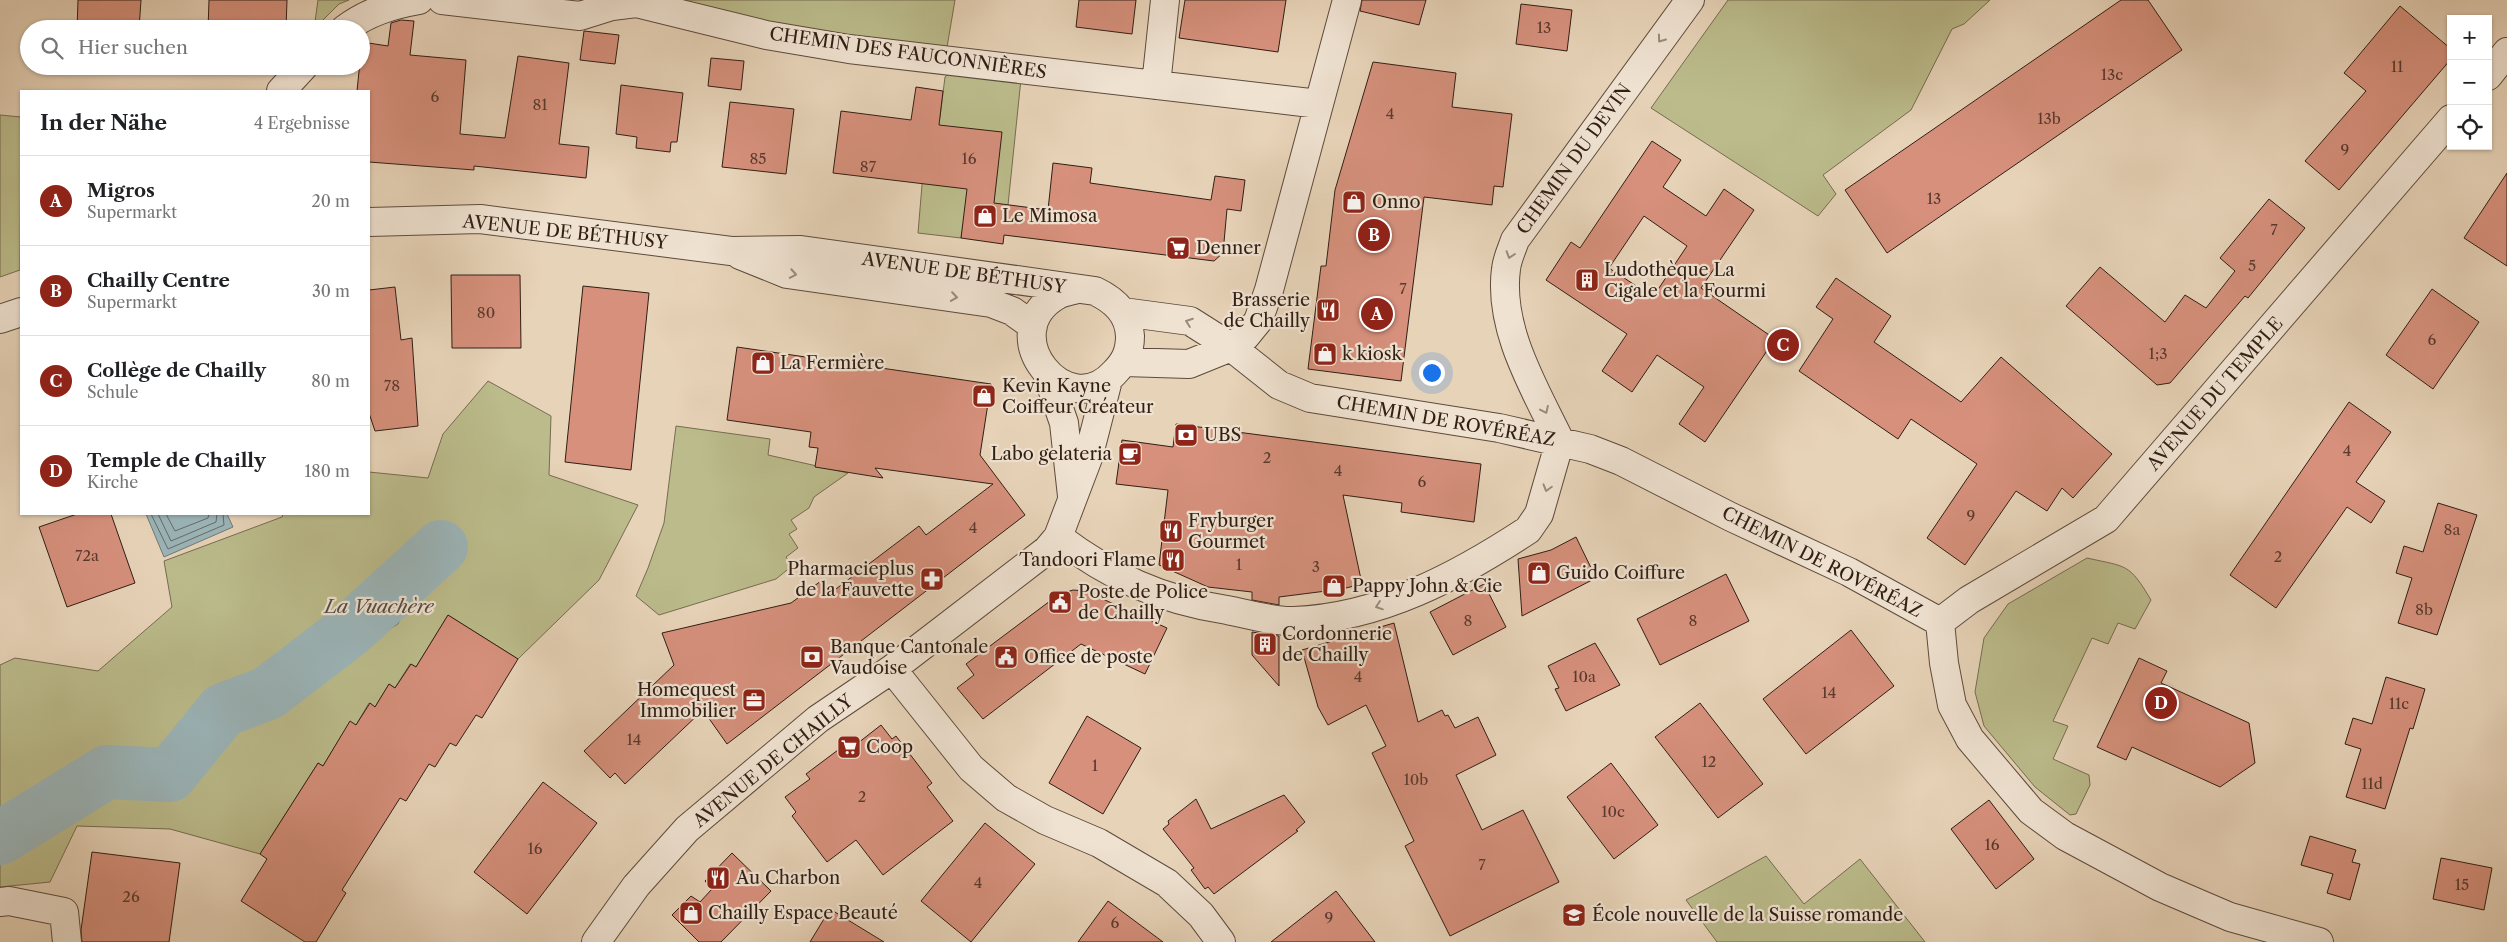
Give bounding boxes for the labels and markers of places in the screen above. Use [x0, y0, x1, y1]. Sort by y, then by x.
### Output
shop icon: Onno [1341, 189, 1367, 215]
place label: Onno [1372, 191, 1421, 213]
shop icon: Le Mimosa [972, 203, 998, 229]
place label: Le Mimosa [1002, 205, 1098, 227]
pin: B [1358, 216, 1390, 254]
supermarket icon: Denner [1165, 235, 1191, 261]
place label: Denner [1196, 237, 1261, 259]
place label: Ludothèque La Cigale et la Fourmi [1604, 259, 1767, 302]
building icon: Ludothèque La Cigale et la Fourmi [1574, 267, 1600, 293]
place label: Brasserie de Chailly [1223, 289, 1311, 332]
pin: A [1361, 295, 1393, 333]
restaurant icon: Brasserie de Chailly [1315, 297, 1341, 323]
pin: C [1767, 326, 1799, 364]
shop icon: k kiosk [1312, 341, 1338, 367]
place label: k kiosk [1342, 343, 1404, 365]
shop icon: La Fermière [750, 350, 776, 376]
place label: La Fermière [780, 352, 884, 374]
place label: Kevin Kayne Coiffeur Créateur [1002, 375, 1154, 418]
shop icon: Kevin Kayne Coiffeur Créateur [971, 383, 997, 409]
bank icon: UBS [1173, 422, 1199, 448]
place label: UBS [1204, 424, 1241, 446]
cafe icon: Labo gelateria [1117, 441, 1143, 467]
place label: Labo gelateria [991, 443, 1113, 465]
place label: Fryburger Gourmet [1188, 510, 1274, 553]
restaurant icon: Fryburger Gourmet [1158, 518, 1184, 544]
restaurant icon: Tandoori Flame [1160, 547, 1186, 573]
place label: Tandoori Flame [1019, 549, 1156, 571]
place label: Pharmacieplus de la Fauvette [787, 558, 914, 601]
shop icon: Guido Coiffure [1526, 560, 1552, 586]
place label: Guido Coiffure [1556, 562, 1685, 584]
pharmacy icon: Pharmacieplus de la Fauvette [919, 566, 945, 592]
shop icon: Pappy John & Cie [1321, 573, 1347, 599]
place label: Pappy John & Cie [1352, 575, 1502, 597]
place label: Poste de Police de Chailly [1078, 581, 1208, 624]
public building icon: Poste de Police de Chailly [1047, 589, 1073, 615]
place label: Cordonnerie de Chailly [1282, 623, 1392, 666]
building icon: Cordonnerie de Chailly [1252, 631, 1278, 657]
place label: Banque Cantonale Vaudoise [829, 636, 988, 679]
bank icon: Banque Cantonale Vaudoise [799, 644, 825, 670]
public building icon: Office de poste [993, 644, 1019, 670]
place label: Office de poste [1024, 646, 1153, 668]
place label: Homequest Immobilier [637, 679, 737, 722]
pin: D [2145, 684, 2177, 722]
office icon: Homequest Immobilier [741, 687, 767, 713]
supermarket icon: Coop [836, 734, 862, 760]
place label: Coop [866, 736, 913, 758]
restaurant icon: Au Charbon [705, 865, 731, 891]
place label: Au Charbon [735, 867, 840, 889]
shop icon: Chailly Espace Beauté [678, 900, 704, 926]
place label: Chailly Espace Beauté [708, 902, 898, 924]
school or university icon: École nouvelle de la Suisse romande [1561, 902, 1587, 928]
place label: École nouvelle de la Suisse romande [1592, 903, 1903, 926]

